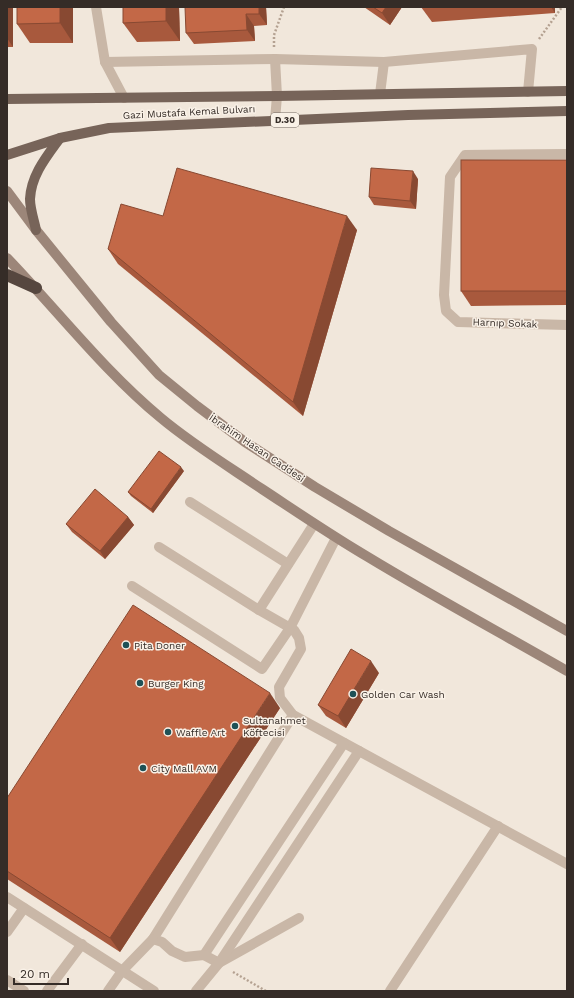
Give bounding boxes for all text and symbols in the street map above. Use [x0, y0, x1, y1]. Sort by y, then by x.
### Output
street label: Gazi Mustafa Kemal Bulvarı [122, 103, 256, 121]
road number: D.30 [271, 113, 299, 127]
street label: Harnıp Sokak [472, 316, 538, 330]
street label: İbrahim Hasan Caddesi [207, 412, 307, 484]
marker: Pita Doner [121, 640, 131, 650]
place label: Pita Doner [134, 640, 185, 651]
marker: Burger King [135, 678, 145, 688]
place label: Burger King [148, 678, 204, 689]
marker: Golden Car Wash [348, 689, 358, 699]
place label: Golden Car Wash [361, 689, 445, 700]
place label: Sultanahmet Köftecisi [243, 715, 306, 738]
marker: Sultanahmet Köftecisi [230, 721, 240, 731]
marker: Waffle Art [163, 727, 173, 737]
place label: Waffle Art [176, 727, 226, 738]
marker: City Mall AVM [138, 763, 148, 773]
place label: City Mall AVM [151, 763, 217, 774]
scale bar [14, 960, 68, 986]
text: 20 m [20, 967, 50, 981]

